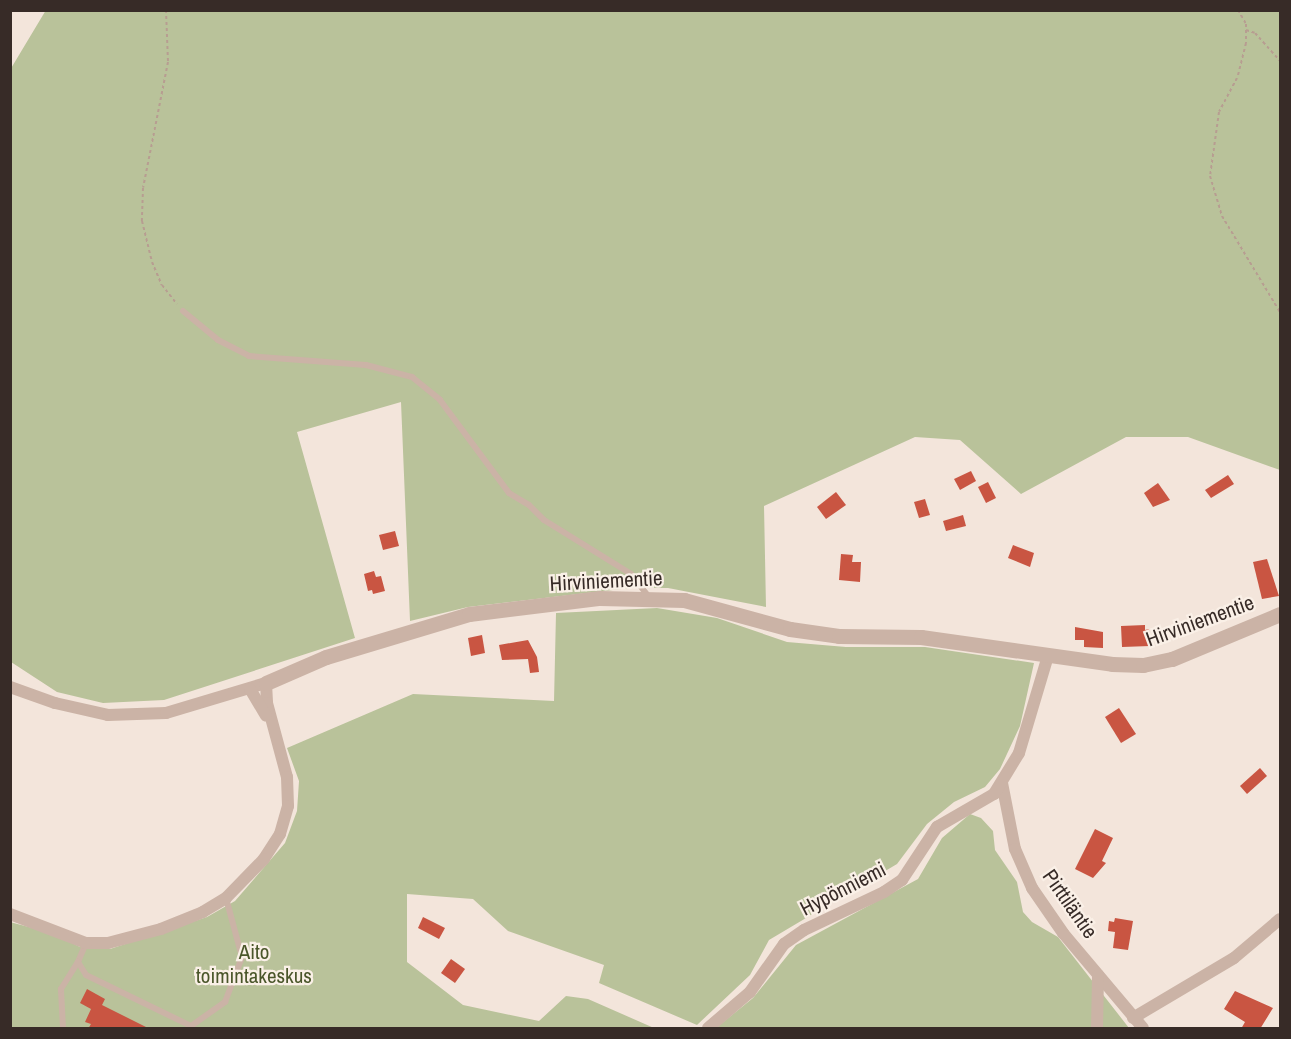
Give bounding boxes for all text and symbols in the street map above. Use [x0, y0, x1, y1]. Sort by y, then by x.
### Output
street label: Hirviniementie [549, 565, 663, 597]
street label: Hirviniementie [1143, 590, 1257, 652]
street label: Hypönniemi [796, 857, 890, 921]
street label: Pirttiläntie [1037, 865, 1103, 943]
park label: Aito toimintakeskus [196, 939, 312, 989]

